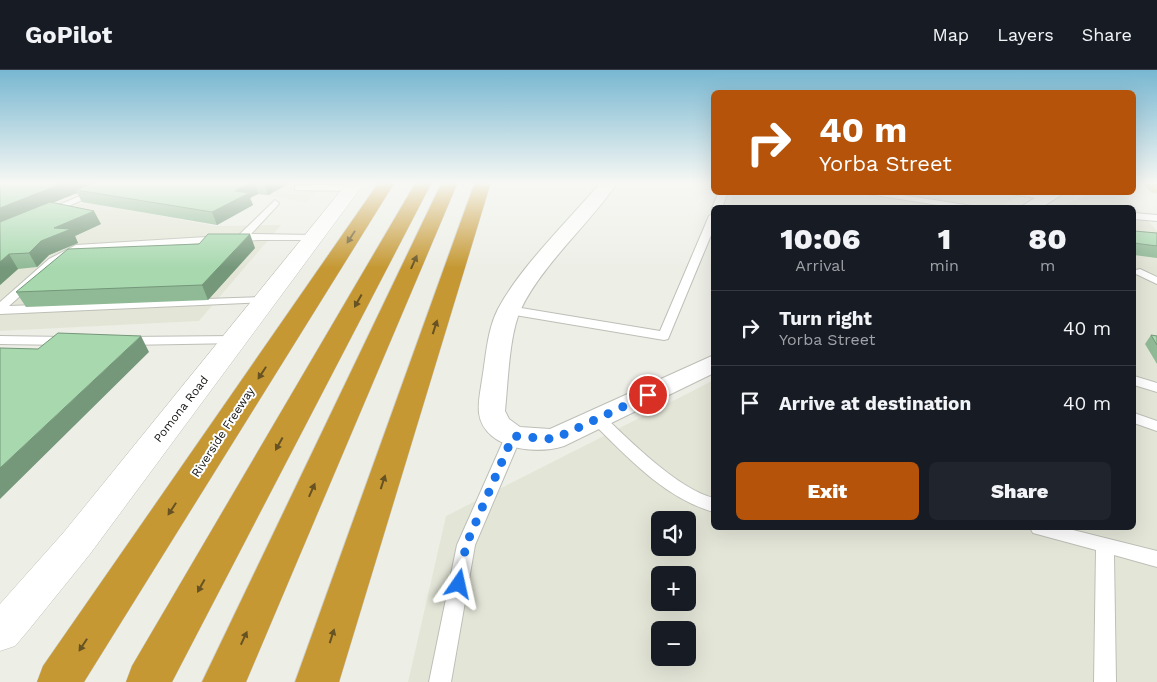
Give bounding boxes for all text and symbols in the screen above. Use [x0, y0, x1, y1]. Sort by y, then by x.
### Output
text: GoPilot [25, 21, 112, 49]
text: Map [932, 24, 969, 45]
text: Layers [997, 24, 1054, 45]
text: Share [1082, 24, 1132, 45]
text: 40 m [819, 109, 907, 151]
icon: right [736, 110, 801, 175]
text: Yorba Street [819, 151, 952, 176]
text: 10:06 [780, 221, 860, 256]
text: 1 [938, 221, 951, 256]
text: 80 [1028, 221, 1067, 256]
one-way arrow [346, 231, 356, 244]
one-way arrow [409, 254, 418, 269]
text: Arrival [795, 256, 845, 275]
text: min [930, 256, 959, 275]
text: m [1040, 256, 1055, 275]
one-way arrow [354, 294, 362, 309]
text: Turn right [779, 307, 872, 330]
icon: right [736, 314, 764, 342]
text: 40 m [1063, 317, 1111, 340]
one-way arrow [431, 320, 439, 335]
text: Yorba Street [779, 330, 875, 349]
one-way arrow [257, 366, 266, 380]
street label: Pomona Road [151, 373, 211, 445]
pin [627, 374, 669, 416]
icon: arrive [634, 381, 662, 409]
street label: Riverside Freeway [189, 384, 258, 480]
icon: arrive [736, 389, 764, 417]
text: Arrive at destination [779, 392, 971, 415]
text: 40 m [1063, 392, 1111, 415]
one-way arrow [275, 437, 284, 450]
button: Exit [736, 462, 919, 520]
button: Share [929, 462, 1111, 520]
one-way arrow [380, 474, 387, 489]
one-way arrow [308, 483, 316, 497]
one-way arrow [168, 502, 177, 516]
map controls [651, 511, 696, 666]
button: sound [651, 511, 696, 556]
position arrow [432, 557, 484, 609]
button: + [651, 566, 696, 611]
one-way arrow [197, 579, 205, 593]
button: − [651, 621, 696, 666]
one-way arrow [329, 628, 336, 643]
one-way arrow [241, 631, 249, 645]
one-way arrow [78, 638, 88, 651]

